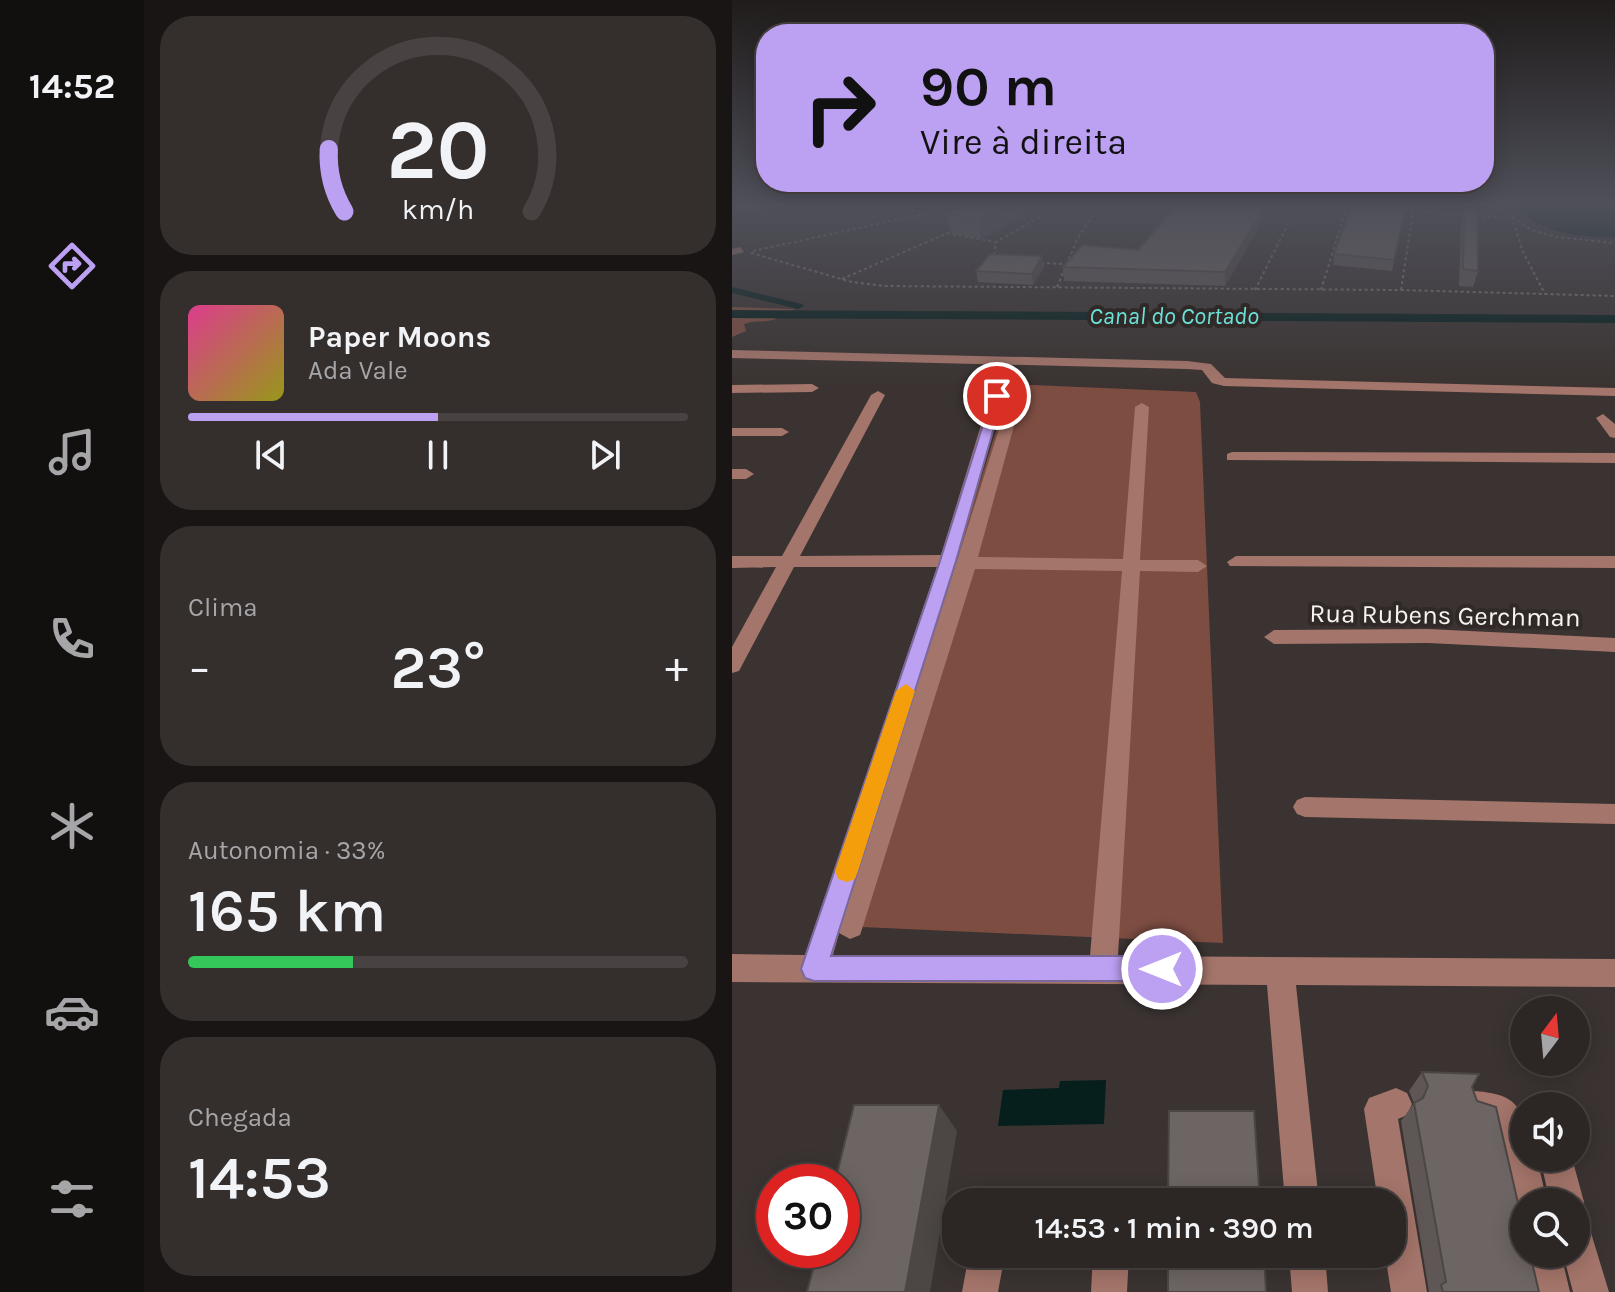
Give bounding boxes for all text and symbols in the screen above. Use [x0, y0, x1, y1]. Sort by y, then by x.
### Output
text: 90 m [920, 54, 1057, 119]
icon: right [788, 56, 892, 160]
text: 14:52 [29, 65, 115, 107]
text: 20 [387, 101, 489, 198]
text: Vire à direita [920, 121, 1127, 163]
text: km/h [402, 193, 474, 226]
icon: directions [44, 238, 100, 294]
water label: Canal do Cortado [1089, 302, 1259, 330]
text: Paper Moons [308, 319, 491, 355]
text: Ada Vale [308, 355, 408, 386]
pin [963, 362, 1031, 430]
icon: arrive [975, 374, 1019, 418]
icon: music [44, 424, 100, 480]
icon: previous [249, 433, 293, 477]
icon: pause [416, 433, 460, 477]
icon: next [583, 433, 627, 477]
text: Clima [188, 592, 258, 623]
street label: Rua Rubens Gerchman [1309, 598, 1581, 633]
icon: phone [44, 611, 100, 667]
text: 23° [390, 633, 486, 703]
text: − [188, 642, 211, 693]
text: + [665, 642, 688, 693]
icon: climate [44, 798, 100, 854]
text: Autonomia · 33% [188, 835, 386, 866]
text: 165 km [188, 876, 386, 946]
position arrow [1120, 927, 1204, 1011]
icon: car [44, 984, 100, 1040]
north arrow [1510, 996, 1590, 1076]
map controls [1510, 996, 1590, 1268]
button: sound [1510, 1092, 1590, 1172]
text: Chegada [188, 1102, 292, 1133]
text: 14:53 [188, 1143, 331, 1213]
speed limit sign: 30 [756, 1164, 860, 1268]
icon: filters [44, 1171, 100, 1227]
button: search [1510, 1188, 1590, 1268]
text: 14:53 · 1 min · 390 m [1034, 1210, 1314, 1246]

